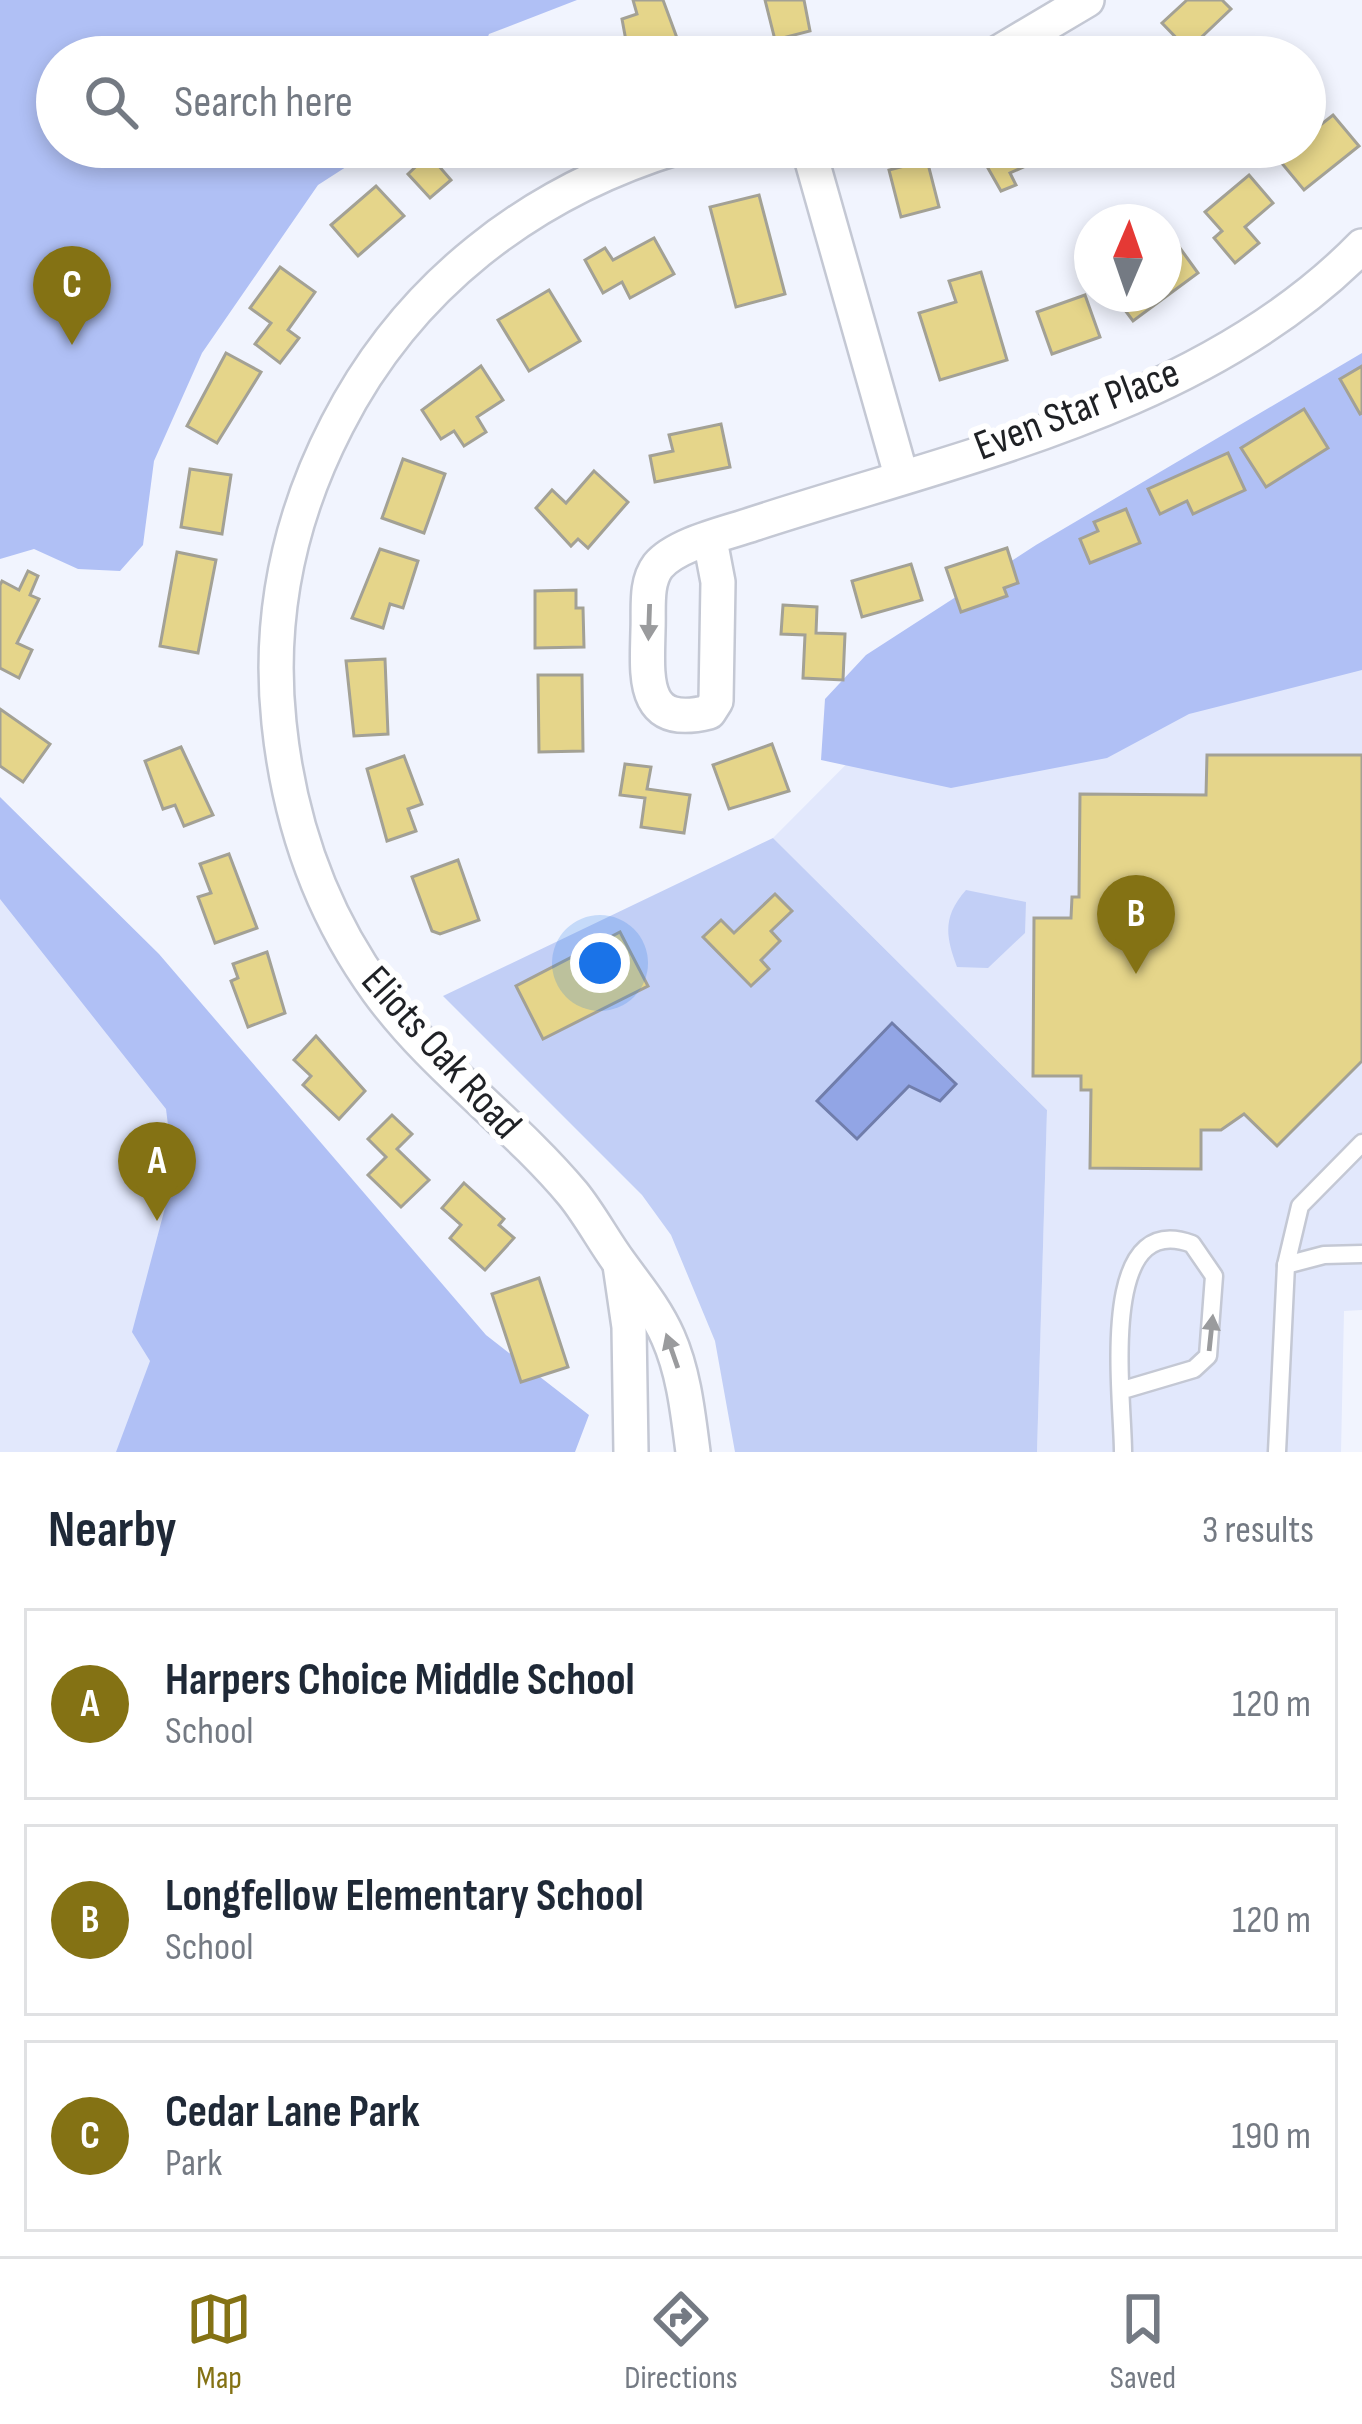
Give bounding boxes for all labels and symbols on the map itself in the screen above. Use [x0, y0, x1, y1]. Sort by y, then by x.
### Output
north arrow [1074, 204, 1182, 312]
pin: C [33, 246, 111, 345]
street label: Even Star Place [967, 348, 1187, 472]
one-way arrow [639, 604, 658, 642]
pin: B [1097, 875, 1175, 974]
your location [570, 933, 630, 993]
street label: Eliots Oak Road [350, 956, 532, 1150]
pin: A [118, 1122, 196, 1221]
one-way arrow [1202, 1313, 1221, 1351]
one-way arrow [662, 1333, 680, 1369]

